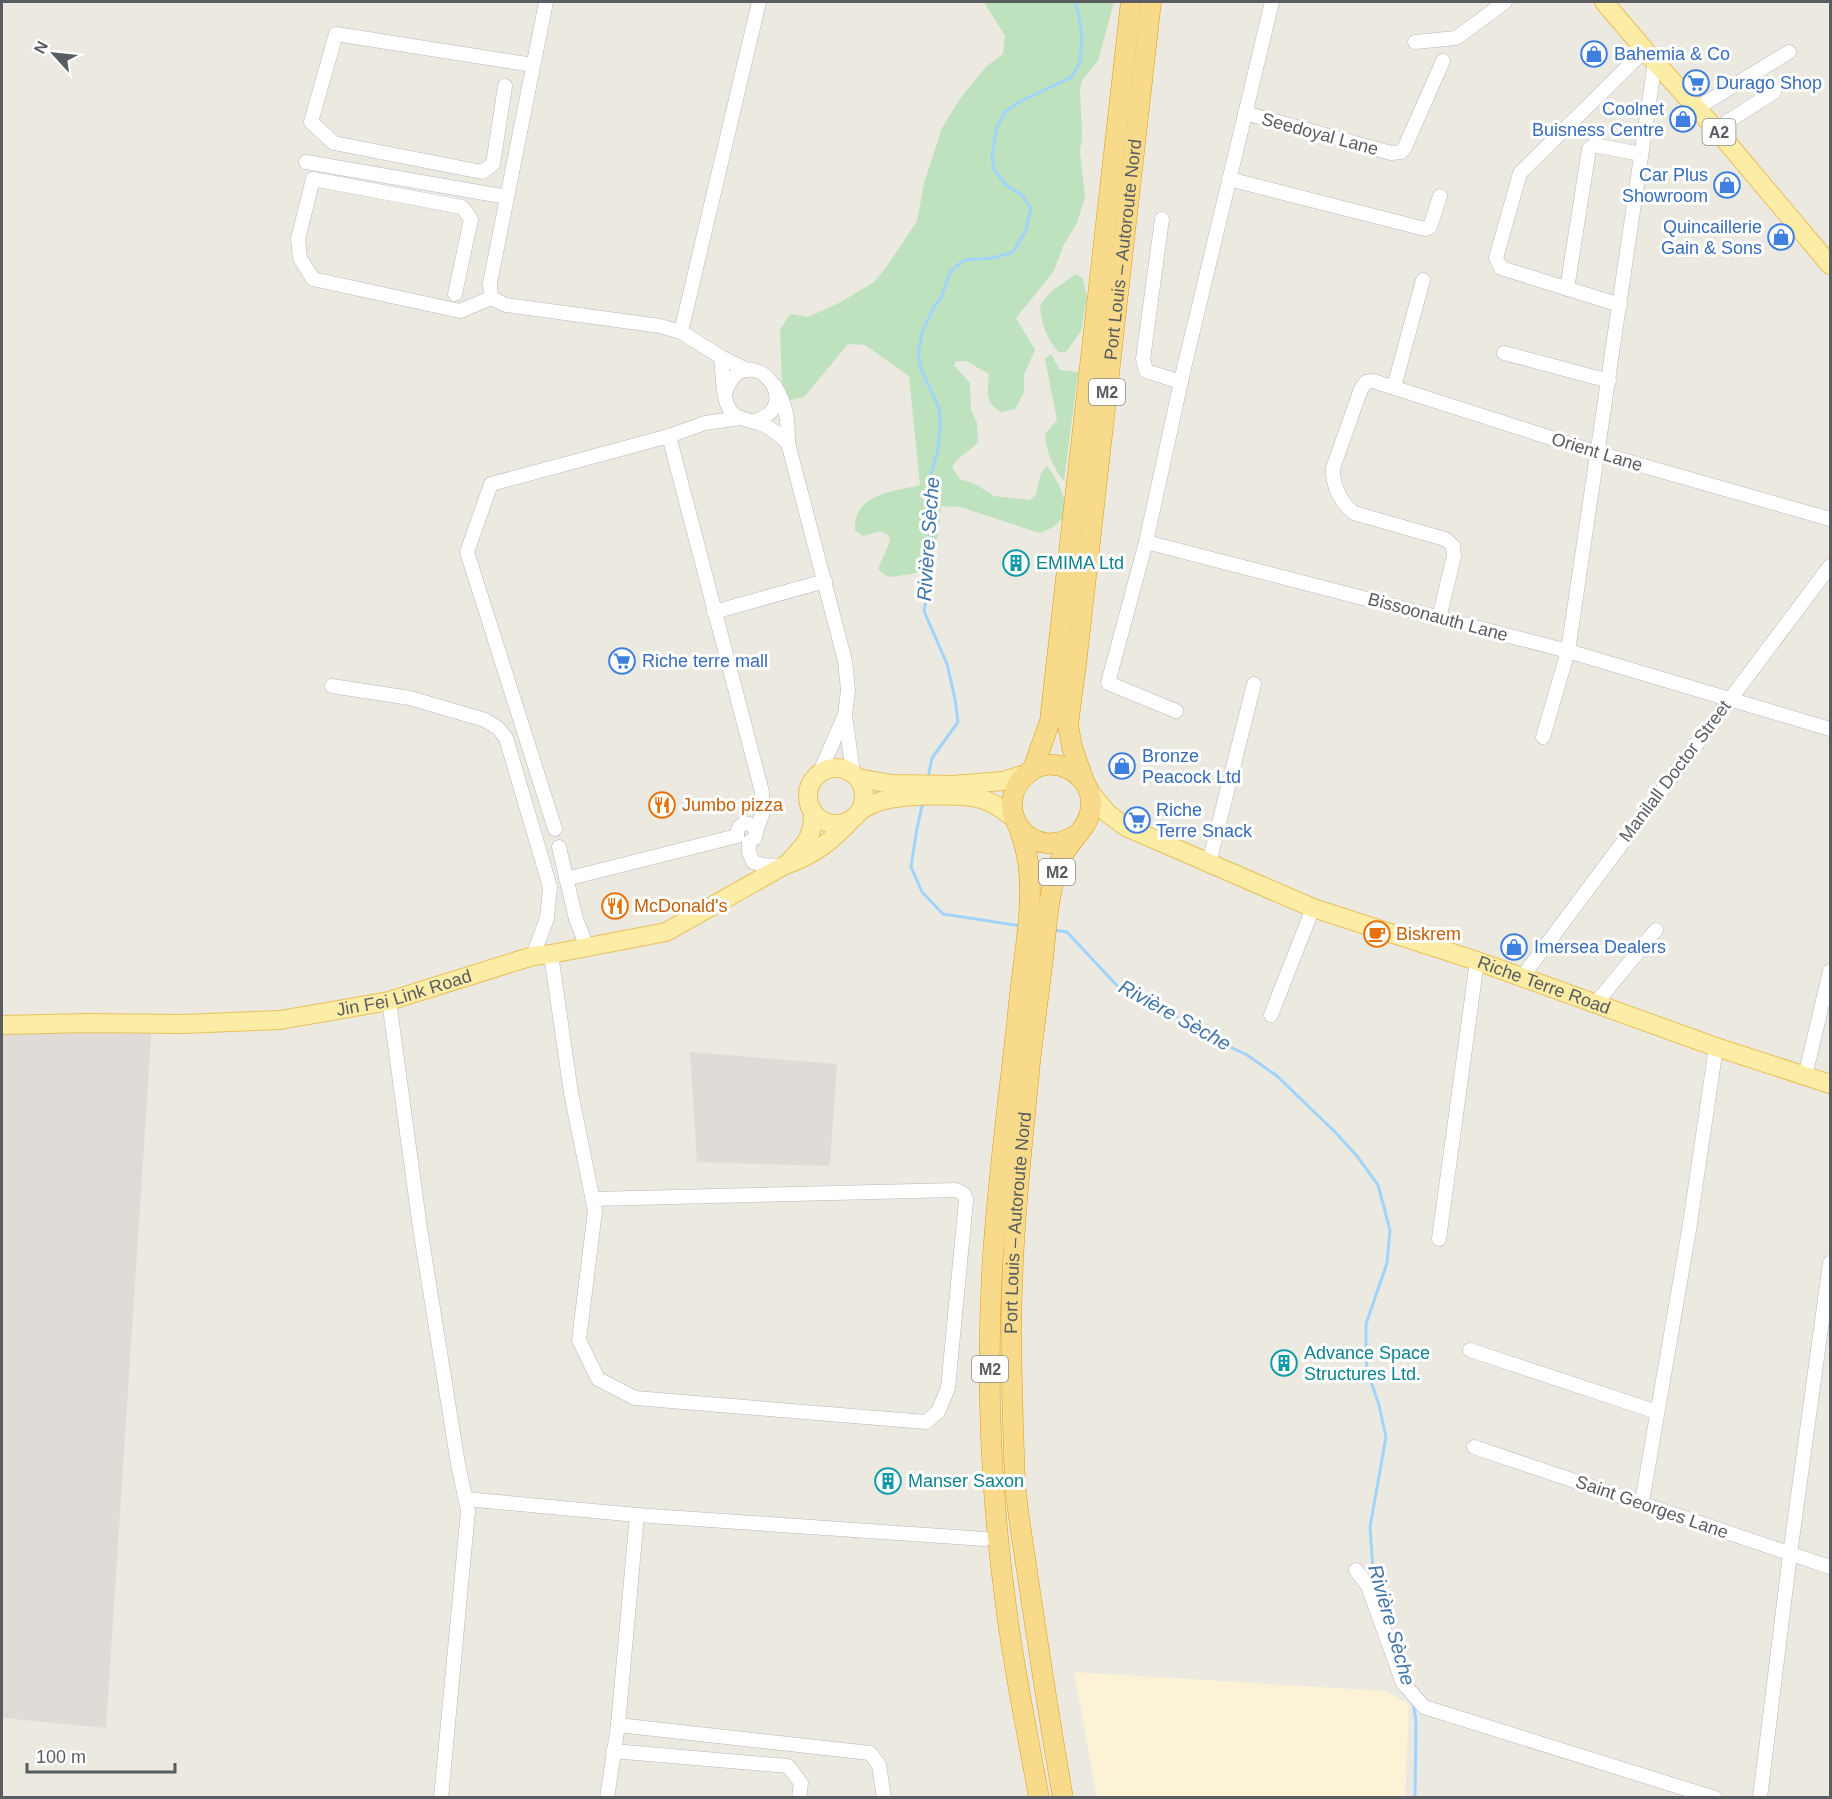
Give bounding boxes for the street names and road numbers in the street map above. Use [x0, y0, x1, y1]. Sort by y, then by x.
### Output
street label: Seedoyal Lane [1259, 109, 1381, 159]
road number: A2 [1702, 119, 1736, 145]
street label: Port Louis – Autoroute Nord [1101, 138, 1145, 361]
road number: M2 [1089, 379, 1125, 405]
street label: Orient Lane [1549, 429, 1645, 475]
street label: Bissoonauth Lane [1366, 589, 1510, 645]
street label: Manilall Doctor Street [1615, 696, 1735, 846]
road number: M2 [1039, 859, 1075, 885]
street label: Riche Terre Road [1475, 952, 1613, 1018]
street label: Jin Fei Link Road [335, 966, 474, 1020]
street label: Port Louis – Autoroute Nord [1001, 1111, 1035, 1334]
road number: M2 [972, 1356, 1008, 1382]
street label: Saint Georges Lane [1573, 1471, 1731, 1543]

